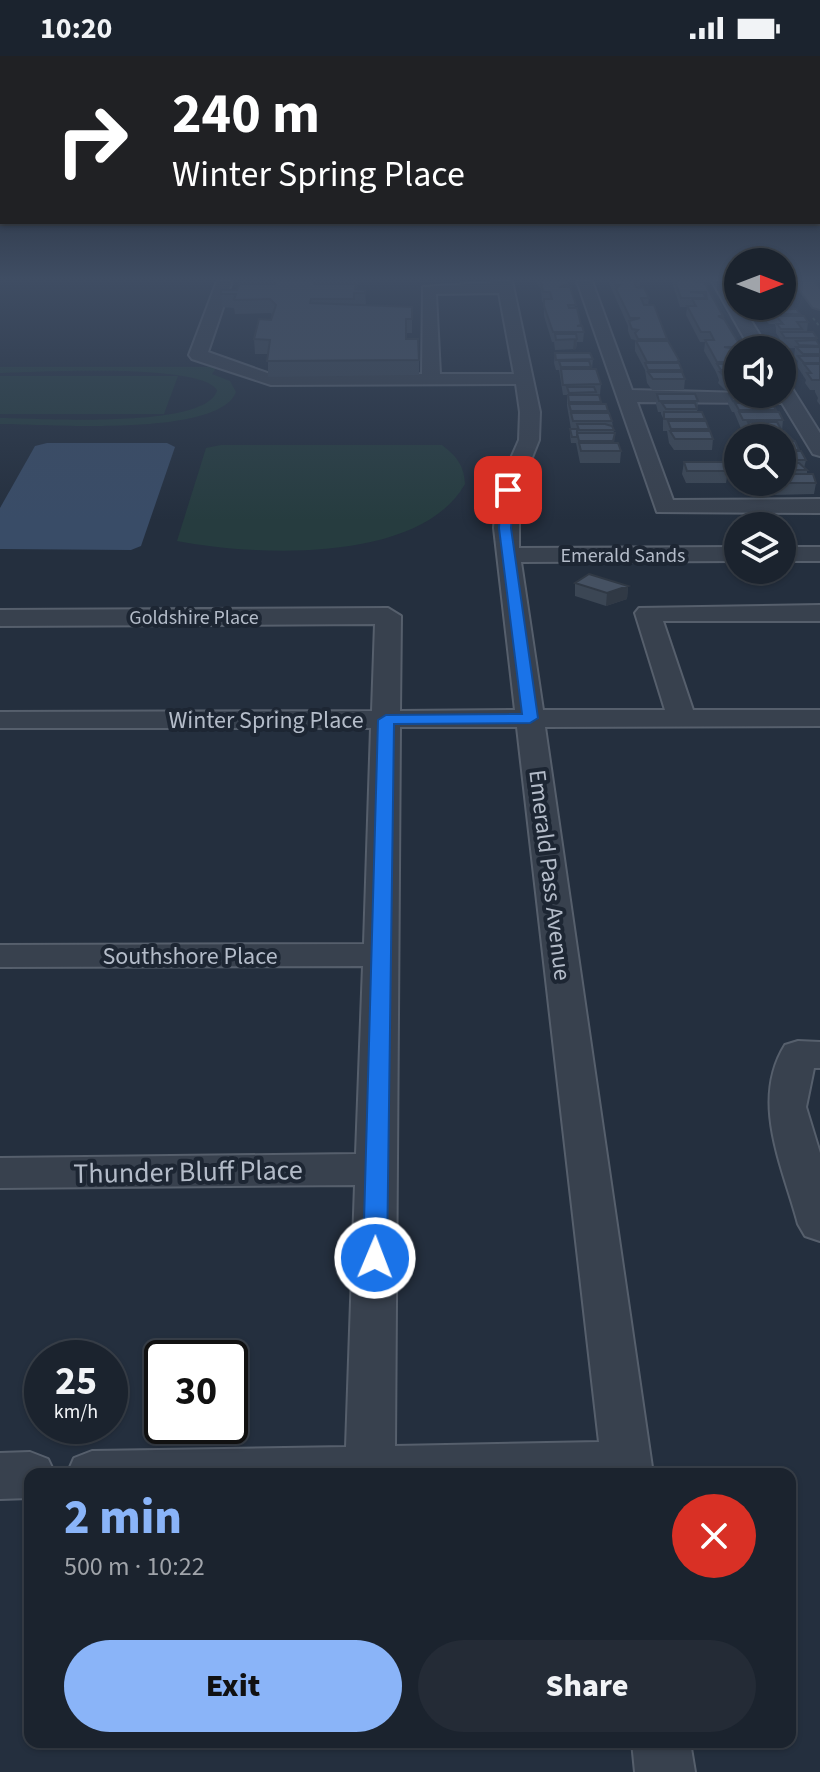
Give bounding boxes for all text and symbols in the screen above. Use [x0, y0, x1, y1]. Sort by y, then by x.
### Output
text: 10:20 [40, 7, 112, 50]
text: 240 m [172, 75, 320, 154]
icon: right [40, 88, 144, 192]
text: Winter Spring Place [172, 149, 465, 200]
north arrow [724, 248, 796, 320]
map controls [724, 248, 796, 584]
button: sound [724, 336, 796, 408]
button: search [724, 424, 796, 496]
pin [474, 456, 542, 524]
icon: arrive [486, 468, 530, 512]
button: layers [724, 512, 796, 584]
street label: Emerald Sands [561, 542, 685, 570]
street label: Goldshire Place [129, 604, 259, 632]
street label: Winter Spring Place [168, 703, 364, 738]
street label: Emerald Pass Avenue [519, 768, 580, 982]
street label: Southshore Place [102, 939, 278, 974]
street label: Thunder Bluff Place [73, 1150, 303, 1194]
position arrow [333, 1216, 417, 1300]
speed limit sign: 30 [144, 1340, 248, 1444]
text: 25 [55, 1353, 97, 1410]
text: km/h [54, 1398, 98, 1426]
text: 2 min [64, 1484, 182, 1552]
button: close [672, 1494, 756, 1578]
text: 500 m · 10:22 [64, 1548, 205, 1585]
button: Exit [64, 1640, 402, 1732]
button: Share [418, 1640, 756, 1732]

